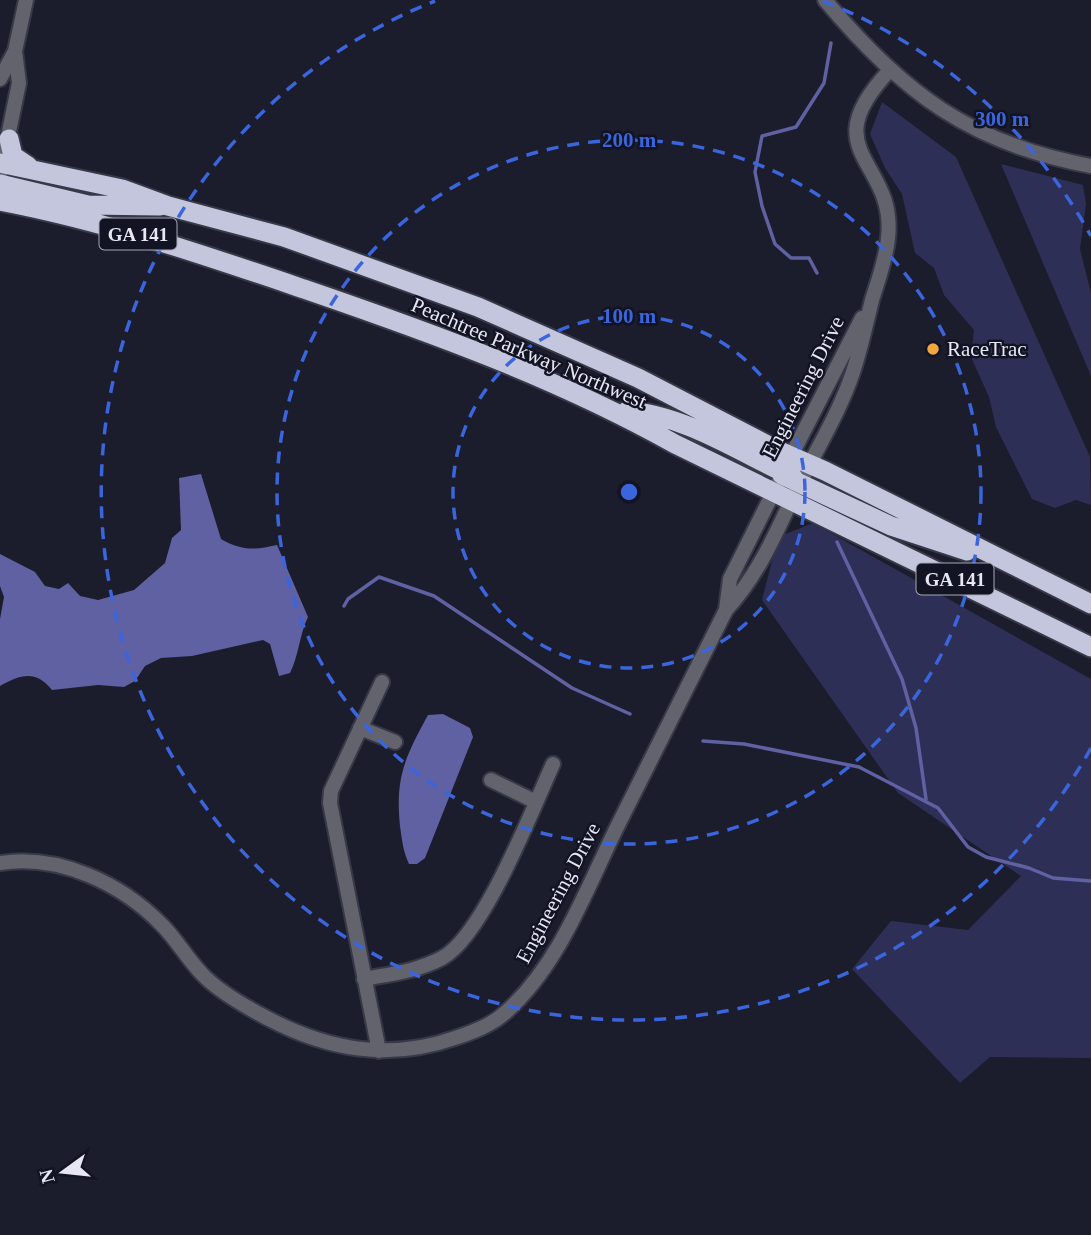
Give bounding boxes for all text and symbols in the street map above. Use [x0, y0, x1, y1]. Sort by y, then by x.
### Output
text: 300 m [975, 107, 1030, 131]
text: 200 m [602, 128, 657, 152]
road number: GA 141 [100, 218, 176, 250]
street label: Peachtree Parkway Northwest [408, 293, 650, 414]
text: 100 m [602, 304, 657, 328]
street label: Engineering Drive [757, 312, 849, 462]
place label: RaceTrac [947, 337, 1027, 361]
marker: RaceTrac [925, 341, 941, 357]
centre of rings [617, 480, 641, 504]
road number: GA 141 [916, 564, 993, 594]
street label: Engineering Drive [511, 819, 605, 967]
north arrow [28, 1137, 98, 1207]
text: N [35, 1167, 59, 1186]

